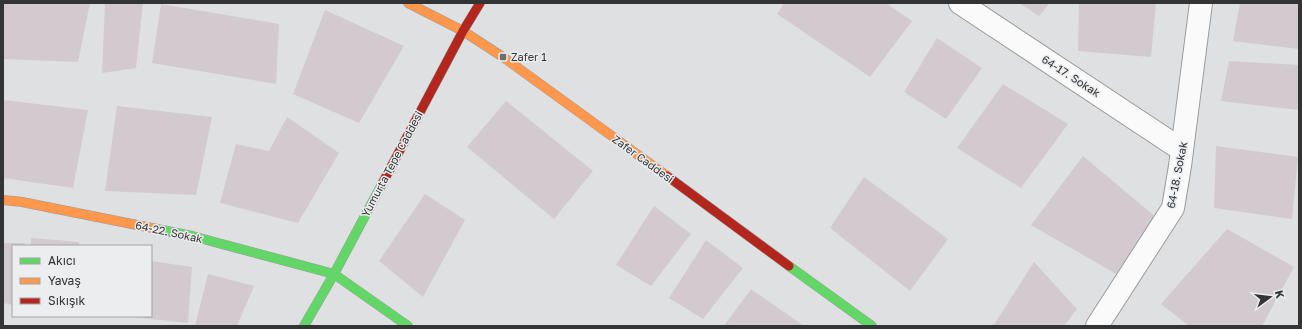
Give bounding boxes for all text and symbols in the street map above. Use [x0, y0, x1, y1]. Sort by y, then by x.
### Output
place label: Zafer 1 [511, 50, 546, 63]
marker: Zafer 1 [498, 52, 508, 62]
street label: 64-17. Sokak [1040, 52, 1103, 99]
street label: Yumurta Tepe Caddesi [358, 109, 425, 219]
street label: Zafer Caddesi [610, 132, 676, 185]
street label: 64-18. Sokak [1164, 140, 1189, 209]
street label: 64-22. Sokak [134, 218, 204, 245]
legend [12, 245, 152, 317]
text: Akıcı [48, 253, 76, 268]
text: Yavaş [48, 273, 81, 288]
north arrow [1250, 277, 1290, 317]
text: K [1273, 289, 1287, 300]
text: Sıkışık [48, 293, 85, 308]

